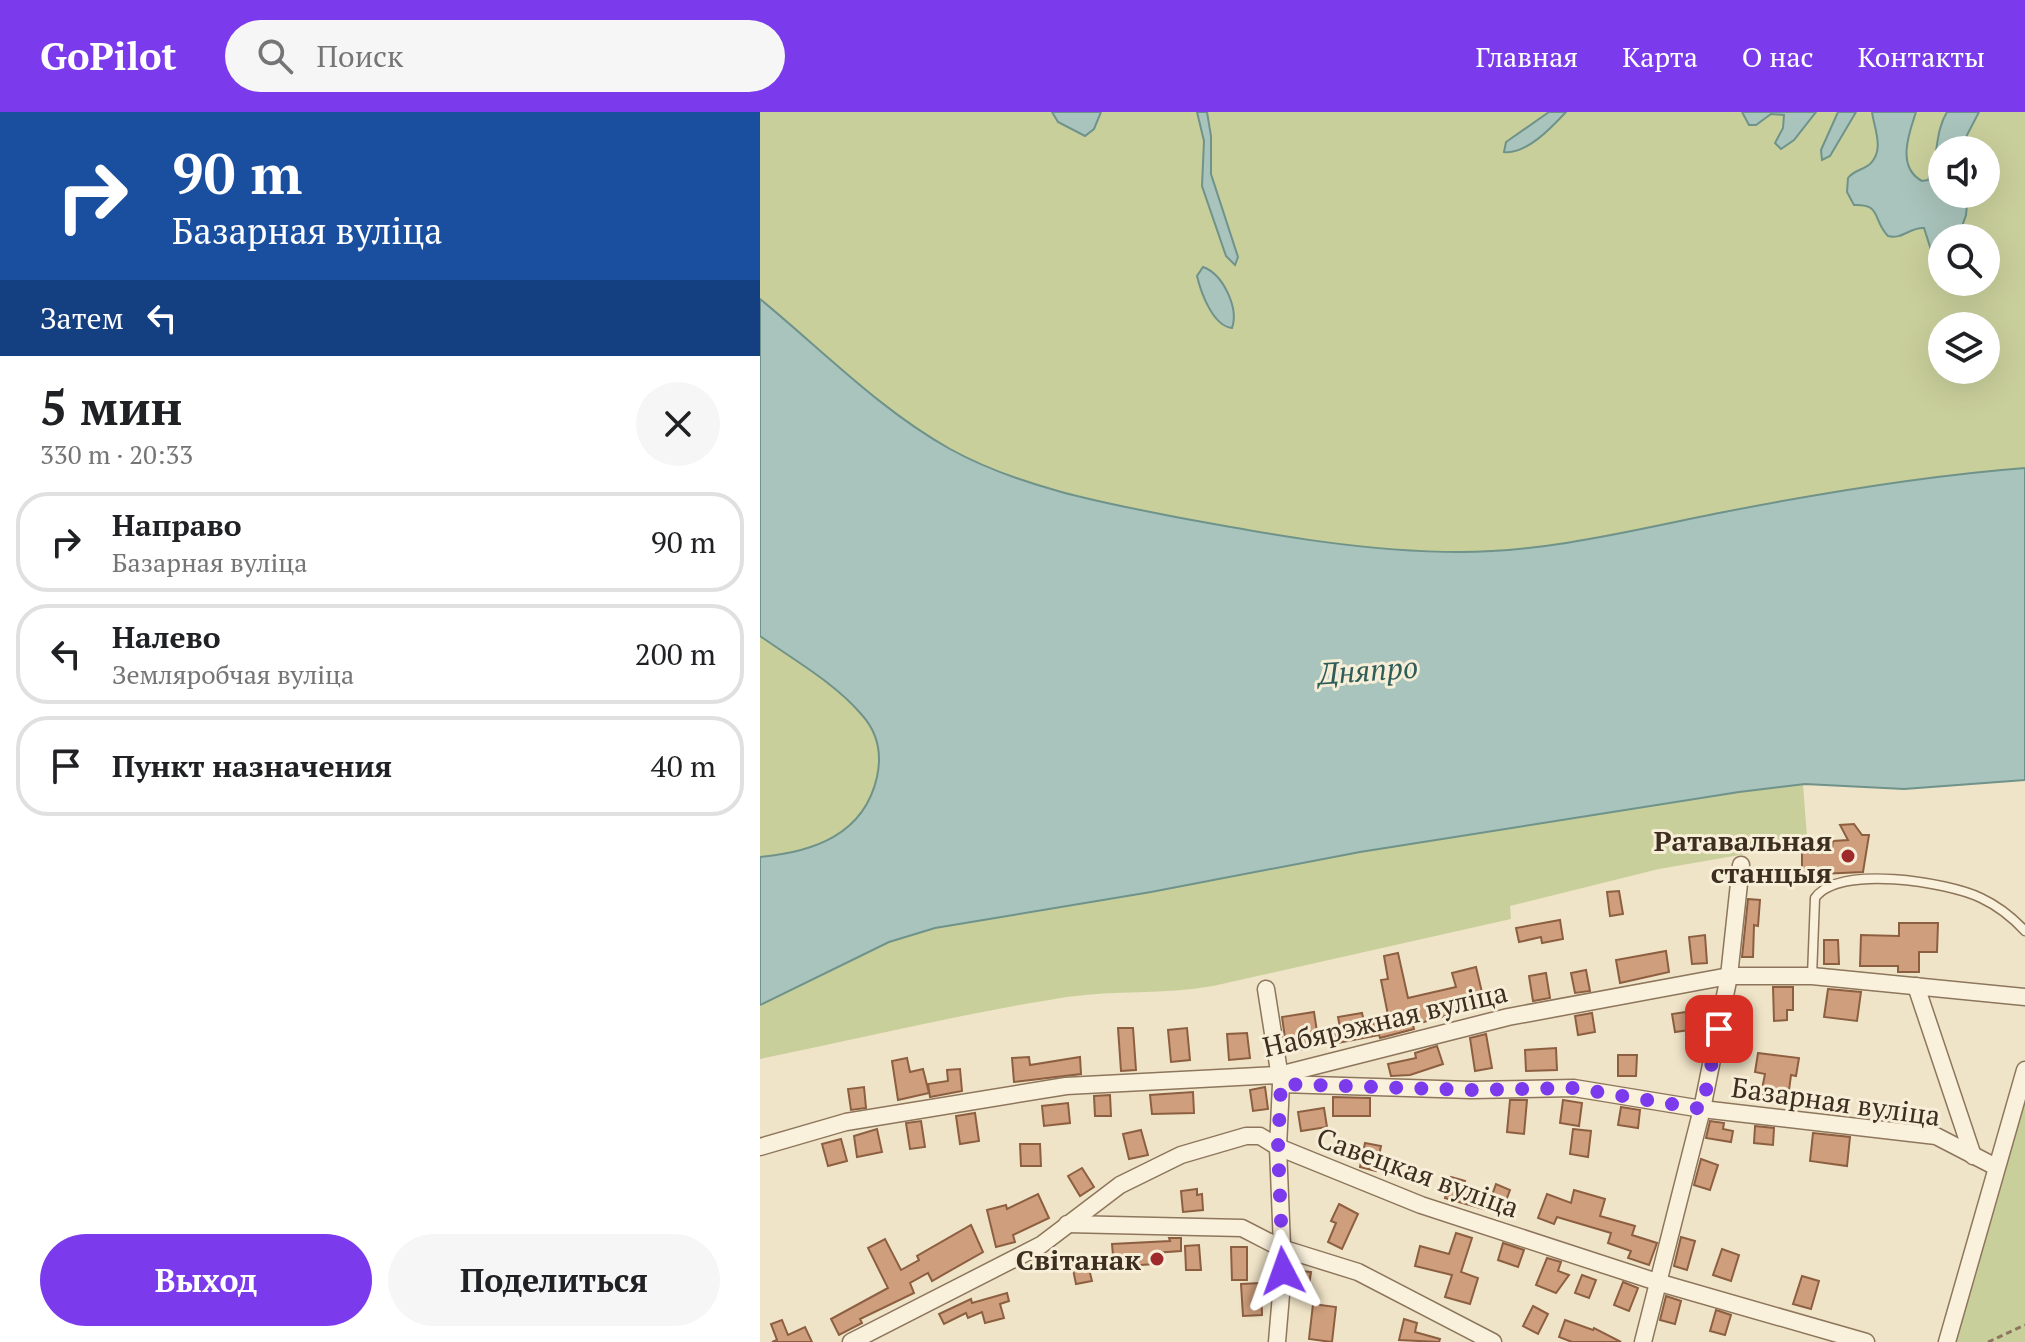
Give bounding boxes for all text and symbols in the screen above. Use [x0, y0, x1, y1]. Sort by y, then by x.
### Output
search box [225, 20, 785, 92]
text: GoPilot [40, 31, 177, 81]
icon: search [253, 34, 297, 78]
text: Поиск [317, 36, 403, 76]
text: Главная [1475, 38, 1578, 75]
text: Карта [1622, 38, 1698, 75]
text: О нас [1742, 38, 1814, 75]
text: Контакты [1858, 38, 1985, 75]
text: 90 m [172, 136, 302, 210]
map controls [1928, 136, 2000, 384]
button: sound [1928, 136, 2000, 208]
icon: right [40, 144, 144, 248]
text: Базарная вуліца [172, 207, 442, 254]
button: search [1928, 224, 2000, 296]
icon: left [140, 296, 184, 340]
text: Затем [40, 298, 124, 338]
button: layers [1928, 312, 2000, 384]
text: 5 мин [40, 375, 182, 439]
button: close [636, 382, 720, 466]
text: 330 m · 20:33 [40, 437, 193, 471]
text: Направо [112, 505, 242, 545]
icon: right [44, 520, 88, 564]
text: 90 m [651, 522, 716, 562]
text: Базарная вуліца [112, 545, 307, 579]
text: Налево [112, 617, 221, 657]
icon: left [44, 632, 88, 676]
text: 200 m [635, 634, 716, 674]
water label: Дняпро [1315, 647, 1419, 694]
text: Земляробчая вуліца [112, 657, 354, 691]
icon: arrive [44, 744, 88, 788]
text: Пункт назначения [112, 746, 392, 786]
text: 40 m [651, 746, 716, 786]
place label: Ратавальная станцыя [1654, 822, 1832, 891]
marker: Ратавальная станцыя [1839, 847, 1857, 865]
street label: Набярэжная вуліца [1259, 973, 1511, 1065]
pin [1685, 995, 1753, 1063]
icon: arrive [1697, 1007, 1741, 1051]
street label: Базарная вуліца [1729, 1068, 1943, 1134]
street label: Савецкая вуліца [1312, 1118, 1524, 1226]
position arrow [1241, 1229, 1325, 1313]
button: Выход [40, 1234, 372, 1326]
button: Поделиться [388, 1234, 720, 1326]
place label: Світанак [1016, 1241, 1141, 1278]
marker: Світанак [1148, 1250, 1166, 1268]

